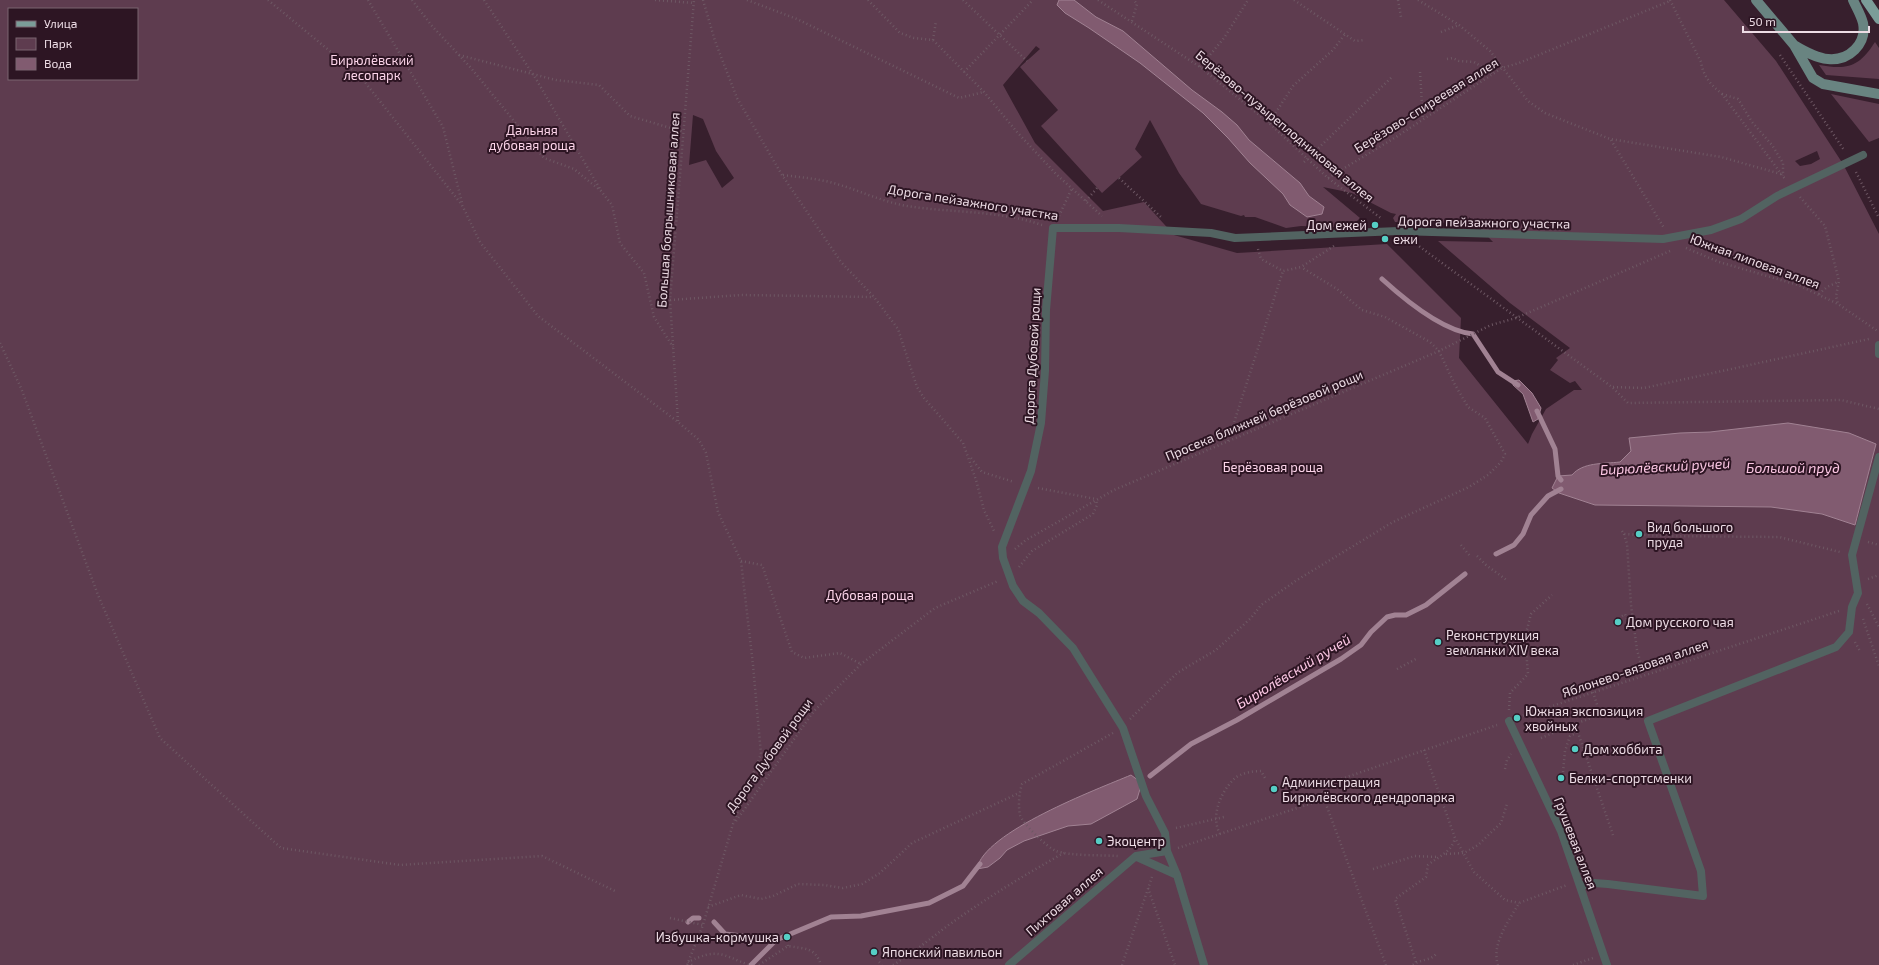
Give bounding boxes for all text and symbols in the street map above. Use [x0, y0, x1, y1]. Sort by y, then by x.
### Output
legend [8, 8, 138, 80]
scale bar [1743, 8, 1869, 34]
text: 50 m [1749, 14, 1776, 28]
text: Улица [44, 16, 77, 30]
text: Парк [44, 36, 73, 50]
street label: Берёзово-пузыреплодниковая аллея [1193, 47, 1377, 205]
park label: Бирюлёвский лесопарк [330, 52, 414, 83]
street label: Берёзово-спиреевая аллея [1351, 54, 1501, 156]
text: Вода [44, 56, 72, 70]
street label: Большая боярышниковая аллея [653, 112, 683, 308]
park label: Дальняя дубовая роща [489, 122, 575, 153]
street label: Дорога пейзажного участка [886, 181, 1060, 223]
street label: Дорога пейзажного участка [1398, 212, 1570, 232]
place label: Дом ежей [1306, 217, 1367, 233]
marker: Дом ежей [1370, 220, 1380, 230]
street label: Южная липовая аллея [1688, 230, 1822, 292]
place label: ежи [1393, 231, 1418, 247]
marker: ежи [1380, 234, 1390, 244]
street label: Дорога Дубовой рощи [1020, 287, 1044, 425]
street label: Просека ближней берёзовой рощи [1163, 366, 1365, 464]
water label: Бирюлёвский ручей [1599, 454, 1731, 478]
park label: Берёзовая роща [1223, 459, 1323, 475]
water label: Большой пруд [1746, 459, 1840, 476]
place label: Вид большого пруда [1647, 519, 1733, 550]
marker: Вид большого пруда [1634, 529, 1644, 539]
park label: Дубовая роща [826, 587, 914, 603]
place label: Дом русского чая [1626, 614, 1734, 630]
marker: Дом русского чая [1613, 617, 1623, 627]
place label: Реконструкция землянки XIV века [1446, 627, 1559, 658]
water label: Бирюлёвский ручей [1233, 630, 1353, 712]
street label: Яблонево-вязовая аллея [1560, 635, 1710, 701]
marker: Реконструкция землянки XIV века [1433, 637, 1443, 647]
street label: Дорога Дубовой рощи [722, 695, 816, 815]
place label: Южная экспозиция хвойных [1525, 703, 1643, 734]
marker: Южная экспозиция хвойных [1512, 713, 1522, 723]
place label: Дом хоббита [1583, 741, 1662, 757]
marker: Дом хоббита [1570, 744, 1580, 754]
place label: Белки-спортсменки [1569, 770, 1692, 786]
marker: Белки-спортсменки [1556, 773, 1566, 783]
place label: Администрация Бирюлёвского дендропарка [1282, 774, 1455, 805]
marker: Администрация Бирюлёвского дендропарка [1269, 784, 1279, 794]
street label: Грушевая аллея [1551, 795, 1601, 891]
place label: Экоцентр [1107, 833, 1165, 849]
marker: Экоцентр [1094, 836, 1104, 846]
street label: Пихтовая аллея [1022, 863, 1106, 939]
place label: Избушка-кормушка [656, 929, 779, 945]
marker: Избушка-кормушка [782, 932, 792, 942]
place label: Японcкий павильон [882, 944, 1002, 960]
marker: Японcкий павильон [869, 947, 879, 957]

